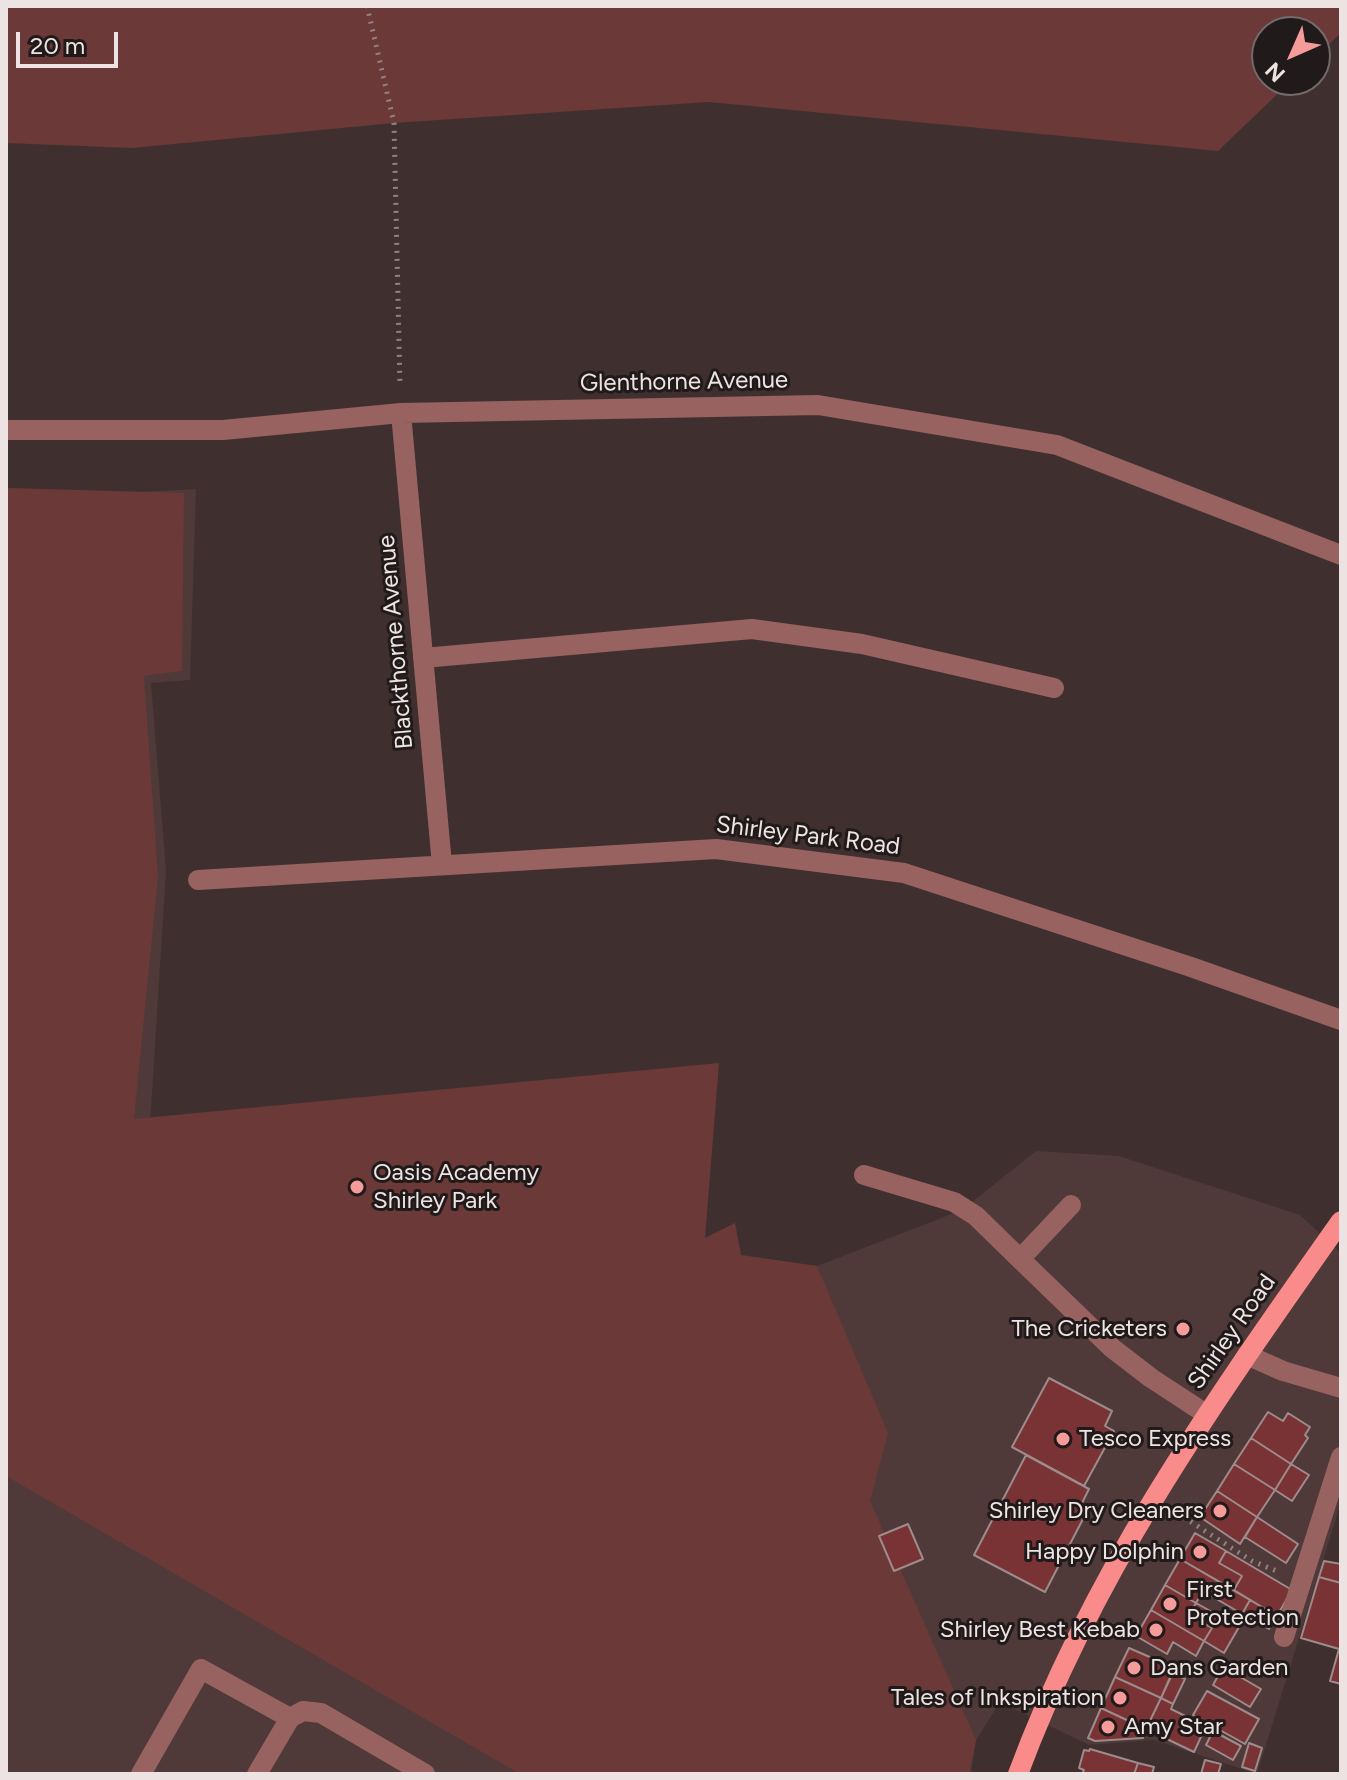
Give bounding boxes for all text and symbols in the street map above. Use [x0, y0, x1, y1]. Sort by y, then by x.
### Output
scale bar [20, 16, 122, 66]
north arrow [1251, 16, 1331, 96]
text: 20 m [30, 31, 85, 60]
text: N [1260, 56, 1291, 87]
street label: Glenthorne Avenue [580, 366, 788, 398]
street label: Blackthorne Avenue [372, 534, 420, 750]
street label: Shirley Park Road [714, 810, 902, 862]
place label: Oasis Academy Shirley Park [373, 1159, 539, 1215]
marker: Oasis Academy Shirley Park [348, 1178, 366, 1196]
street label: Shirley Road [1182, 1269, 1282, 1395]
place label: The Cricketers [1011, 1315, 1167, 1343]
marker: The Cricketers [1174, 1320, 1192, 1338]
place label: Tesco Express [1079, 1425, 1231, 1453]
marker: Tesco Express [1054, 1430, 1072, 1448]
place label: Shirley Dry Cleaners [989, 1497, 1204, 1525]
marker: Shirley Dry Cleaners [1211, 1502, 1229, 1520]
place label: Happy Dolphin [1025, 1538, 1184, 1566]
marker: Happy Dolphin [1191, 1543, 1209, 1561]
place label: First Protection [1186, 1576, 1299, 1632]
marker: First Protection [1161, 1595, 1179, 1613]
place label: Shirley Best Kebab [940, 1616, 1140, 1644]
marker: Shirley Best Kebab [1147, 1621, 1165, 1639]
place label: Dans Garden [1150, 1654, 1288, 1682]
marker: Dans Garden [1125, 1659, 1143, 1677]
place label: Tales of Inkspiration [891, 1684, 1104, 1712]
marker: Tales of Inkspiration [1111, 1689, 1129, 1707]
place label: Amy Star [1124, 1713, 1223, 1741]
marker: Amy Star [1099, 1718, 1117, 1736]

